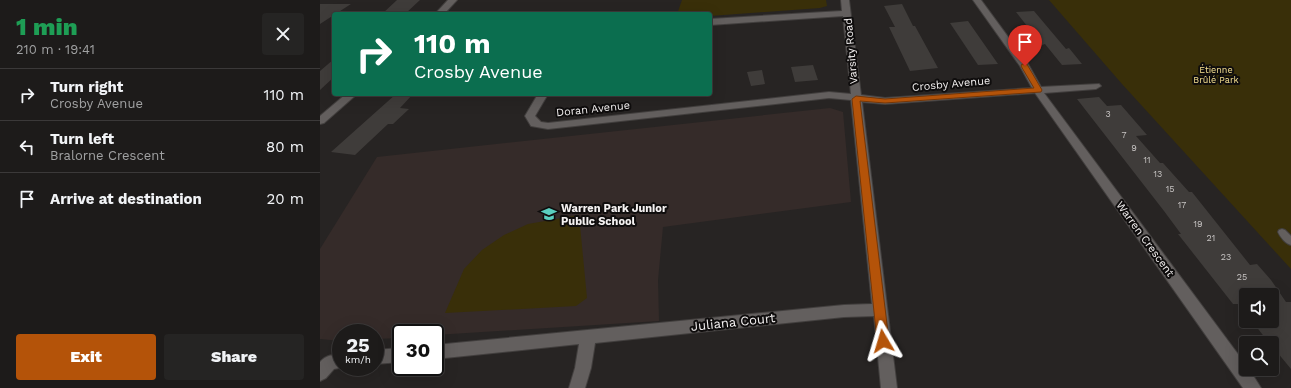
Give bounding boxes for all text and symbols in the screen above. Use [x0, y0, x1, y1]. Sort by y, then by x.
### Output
text: 1 min [16, 13, 78, 41]
button: close [262, 13, 304, 55]
street label: Varsity Road [842, 17, 860, 85]
pin [1008, 25, 1042, 66]
text: 110 m [414, 27, 491, 60]
icon: right [348, 28, 400, 80]
icon: arrive [1014, 31, 1036, 53]
text: 210 m · 19:41 [16, 42, 95, 57]
text: Crosby Avenue [414, 61, 543, 82]
park label: Étienne Brûlé Park [1193, 64, 1239, 85]
street label: Crosby Avenue [911, 74, 991, 94]
text: Turn right [50, 78, 123, 96]
icon: right [16, 84, 38, 106]
text: 110 m [264, 86, 304, 104]
text: Crosby Avenue [50, 96, 143, 111]
street label: Doran Avenue [555, 99, 631, 119]
house number: 3 [1105, 109, 1111, 119]
text: Turn left [50, 130, 114, 148]
house number: 7 [1121, 130, 1127, 140]
icon: left [16, 136, 38, 158]
text: 80 m [266, 138, 304, 156]
house number: 9 [1131, 143, 1137, 153]
text: Bralorne Crescent [50, 148, 165, 163]
house number: 11 [1143, 155, 1151, 165]
house number: 13 [1154, 169, 1162, 179]
house number: 15 [1166, 184, 1174, 194]
icon: arrive [16, 188, 38, 210]
text: Arrive at destination [50, 190, 202, 208]
text: 20 m [267, 190, 304, 208]
street label: Warren Crescent [1113, 199, 1177, 280]
house number: 17 [1178, 200, 1186, 210]
place label: Warren Park Junior Public School [561, 202, 667, 228]
school or university icon: Warren Park Junior Public School [540, 205, 558, 223]
house number: 19 [1193, 219, 1203, 229]
house number: 21 [1207, 233, 1215, 243]
house number: 23 [1221, 252, 1231, 262]
house number: 25 [1237, 272, 1247, 282]
map controls [1239, 288, 1279, 376]
button: sound [1239, 288, 1279, 328]
street label: Juliana Court [690, 310, 776, 334]
position arrow [862, 320, 904, 362]
speed limit sign: 30 [392, 324, 444, 376]
text: 25 [346, 333, 370, 357]
button: Exit [16, 334, 156, 380]
button: Share [164, 334, 304, 380]
button: search [1239, 336, 1279, 376]
text: km/h [345, 354, 371, 365]

